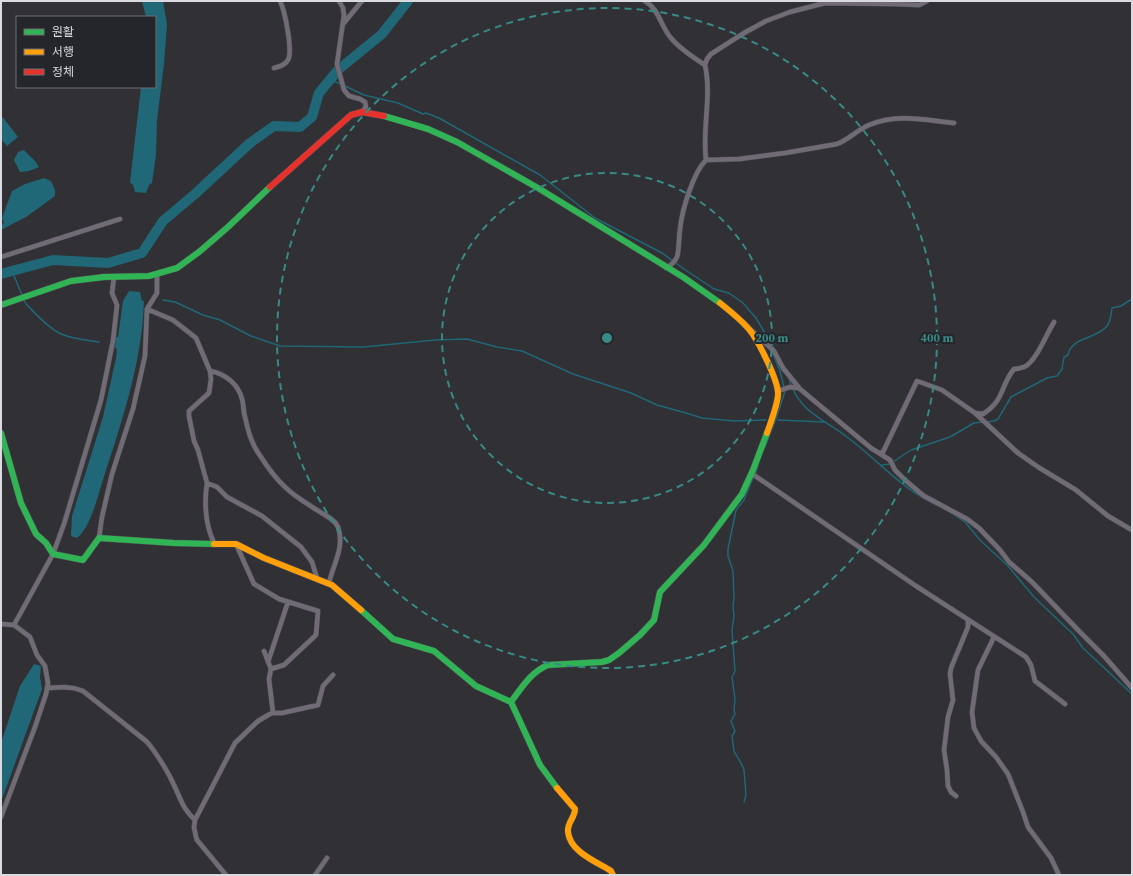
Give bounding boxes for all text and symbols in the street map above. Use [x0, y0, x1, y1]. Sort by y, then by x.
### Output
legend [16, 16, 156, 88]
text: 원활 [52, 24, 74, 40]
text: 서행 [52, 44, 74, 60]
text: 정체 [52, 64, 74, 80]
text: 200 m [756, 330, 789, 346]
text: 400 m [921, 330, 954, 346]
centre of rings [600, 331, 614, 345]

